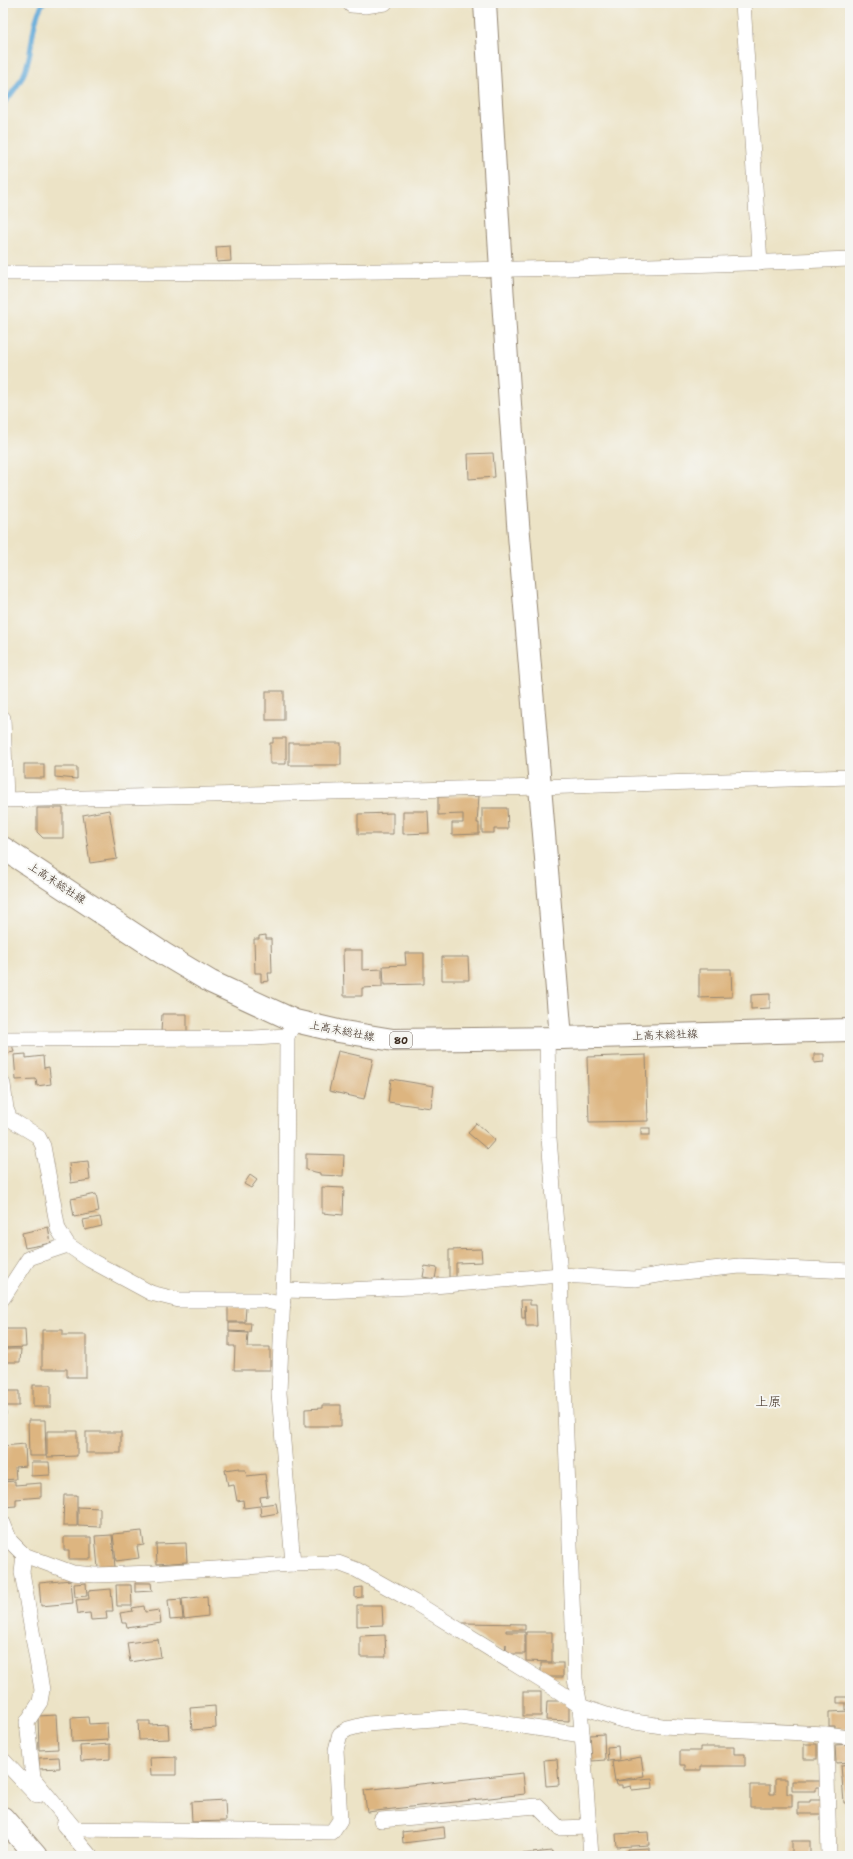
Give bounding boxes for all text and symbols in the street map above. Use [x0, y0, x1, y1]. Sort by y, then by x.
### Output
street label: 上高末総社線 [25, 859, 89, 907]
street label: 上高末総社線 [308, 1017, 376, 1045]
street label: 上高末総社線 [632, 1026, 698, 1044]
road number: 80 [390, 1032, 412, 1048]
district label: 上原 [755, 1393, 781, 1410]

